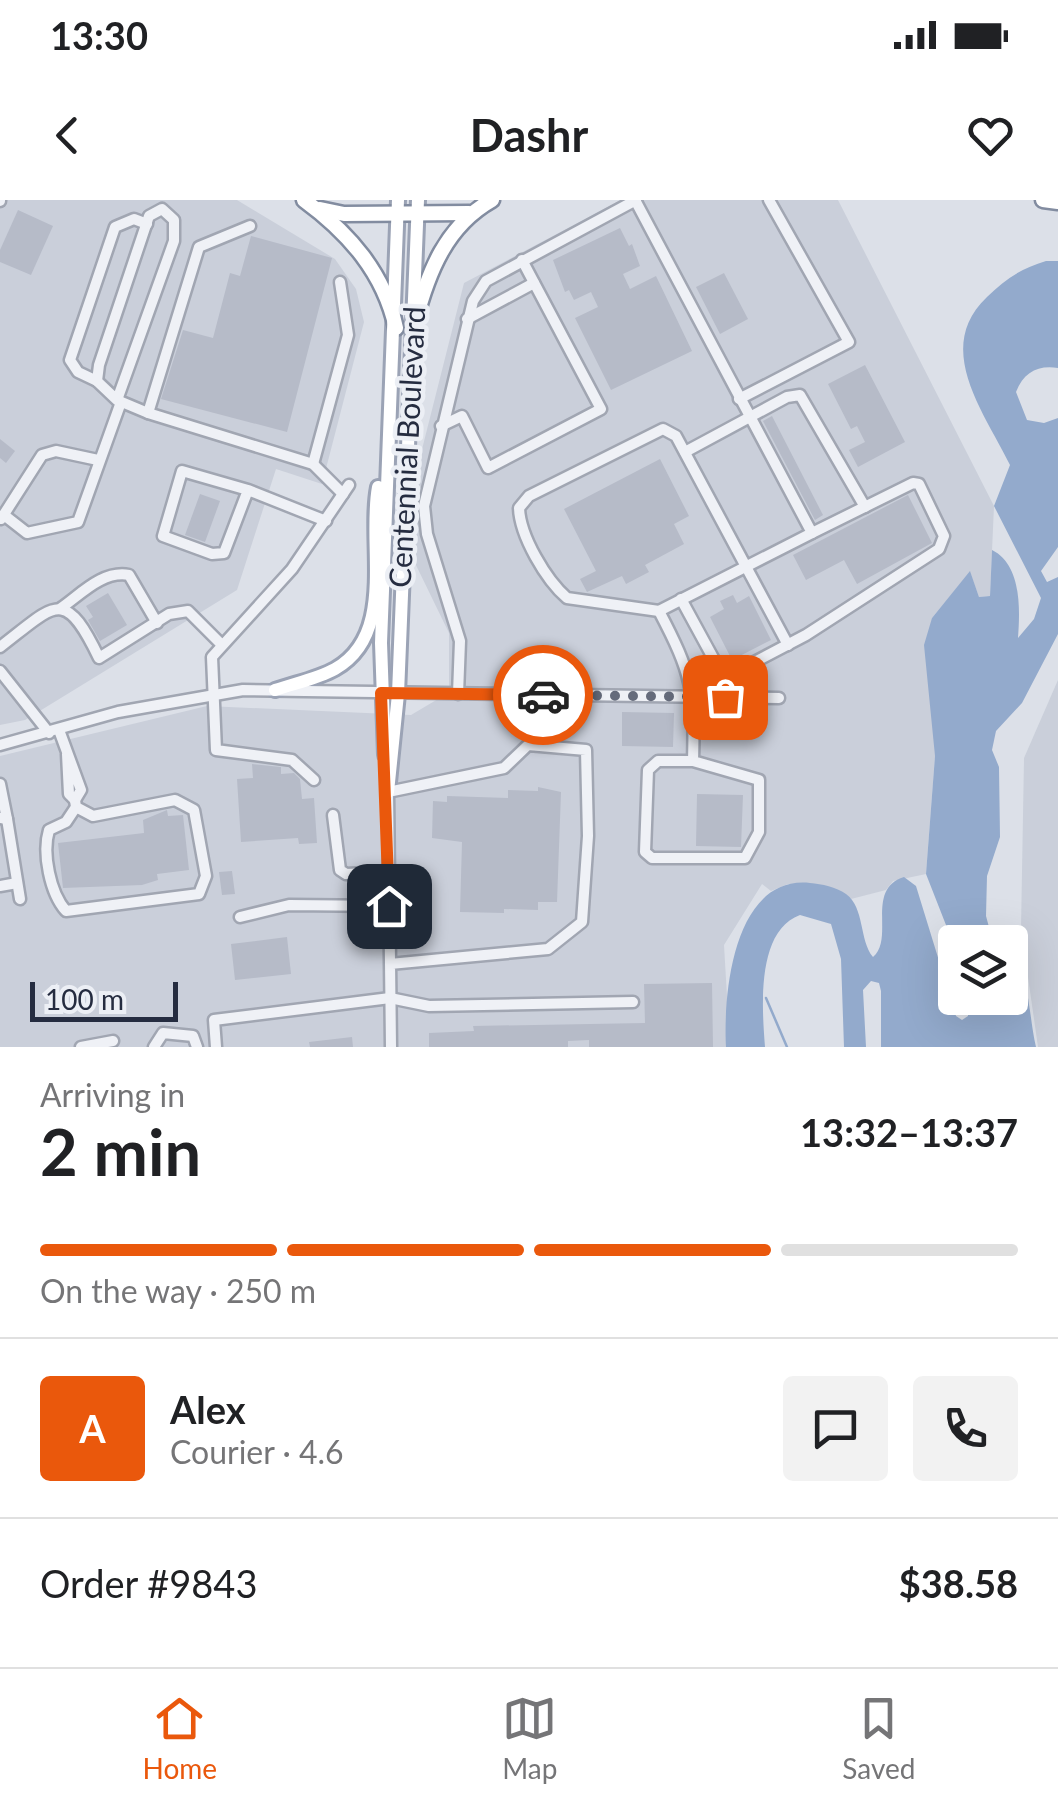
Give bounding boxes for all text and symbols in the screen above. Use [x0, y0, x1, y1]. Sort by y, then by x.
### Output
text: 13:30 [50, 12, 148, 58]
icon: back [40, 108, 95, 163]
text: Dashr [470, 108, 588, 162]
icon: heart [963, 108, 1018, 163]
street label: Centennial Boulevard [381, 305, 431, 588]
courier [493, 645, 593, 745]
pin [683, 655, 768, 740]
icon: car [516, 668, 571, 723]
icon: bag [698, 670, 753, 725]
pin [347, 864, 432, 949]
icon: home [362, 879, 417, 934]
map controls [938, 925, 1028, 1015]
button: layers [938, 925, 1028, 1015]
scale bar [30, 977, 178, 1021]
text: 100 m [45, 982, 124, 1016]
text: Arriving in [40, 1075, 185, 1114]
text: 13:32–13:37 [800, 1109, 1018, 1155]
text: 2 min [40, 1112, 201, 1190]
text: On the way · 250 m [40, 1271, 316, 1310]
button: chat [783, 1376, 888, 1481]
button: phone [913, 1376, 1018, 1481]
text: Alex [170, 1386, 246, 1432]
text: A [79, 1405, 106, 1451]
text: Courier · 4.6 [170, 1432, 344, 1471]
text: Order #9843 [40, 1560, 257, 1606]
text: $38.58 [899, 1560, 1018, 1606]
tab: Home [143, 1691, 217, 1785]
tab: Map [502, 1691, 557, 1785]
tab: Saved [842, 1691, 915, 1785]

